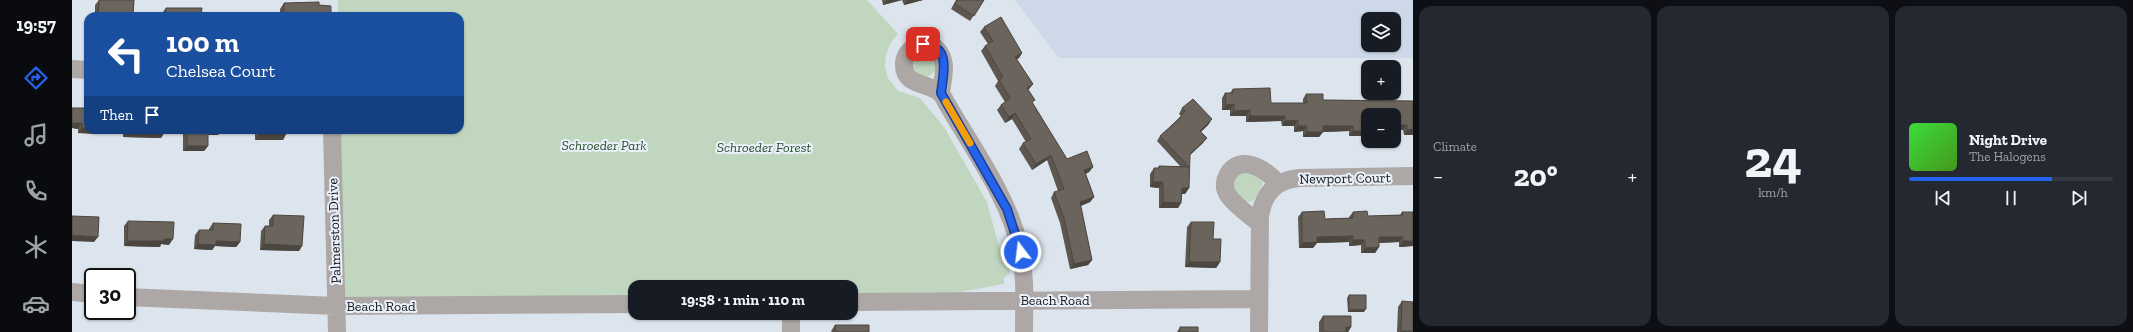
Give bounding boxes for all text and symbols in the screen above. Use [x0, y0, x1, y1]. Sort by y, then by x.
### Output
map controls [1361, 12, 1401, 148]
button: layers [1361, 12, 1401, 52]
text: 19:57 [16, 14, 56, 36]
text: 100 m [166, 26, 239, 59]
pin [906, 27, 940, 61]
icon: left [100, 28, 152, 80]
icon: arrive [912, 33, 934, 55]
text: Chelsea Court [166, 60, 275, 82]
button: + [1361, 60, 1401, 100]
icon: directions [22, 64, 50, 92]
icon: arrive [141, 104, 163, 126]
text: Then [100, 106, 133, 124]
button: − [1361, 108, 1401, 148]
icon: music [22, 121, 50, 149]
text: 24 [1744, 128, 1802, 190]
text: Night Drive [1969, 131, 2047, 149]
park label: Schroeder Park [562, 137, 646, 154]
park label: Schroeder Forest [717, 139, 812, 156]
text: Climate [1433, 139, 1477, 154]
text: The Halogens [1969, 149, 2046, 164]
text: 20° [1513, 158, 1558, 194]
text: − [1433, 163, 1443, 190]
text: + [1628, 163, 1637, 190]
street label: Newport Court [1299, 169, 1392, 188]
icon: phone [22, 177, 50, 205]
street label: Palmerston Drive [324, 177, 345, 284]
text: km/h [1758, 185, 1788, 200]
icon: previous [1932, 187, 1954, 209]
icon: pause [2000, 187, 2022, 209]
icon: next [2068, 187, 2090, 209]
position arrow [1000, 231, 1042, 273]
icon: climate [22, 233, 50, 261]
speed limit sign: 30 [84, 268, 136, 320]
icon: car [22, 290, 50, 318]
text: 19:58 · 1 min · 110 m [681, 291, 805, 309]
street label: Beach Road [1020, 292, 1090, 309]
street label: Beach Road [346, 298, 416, 315]

